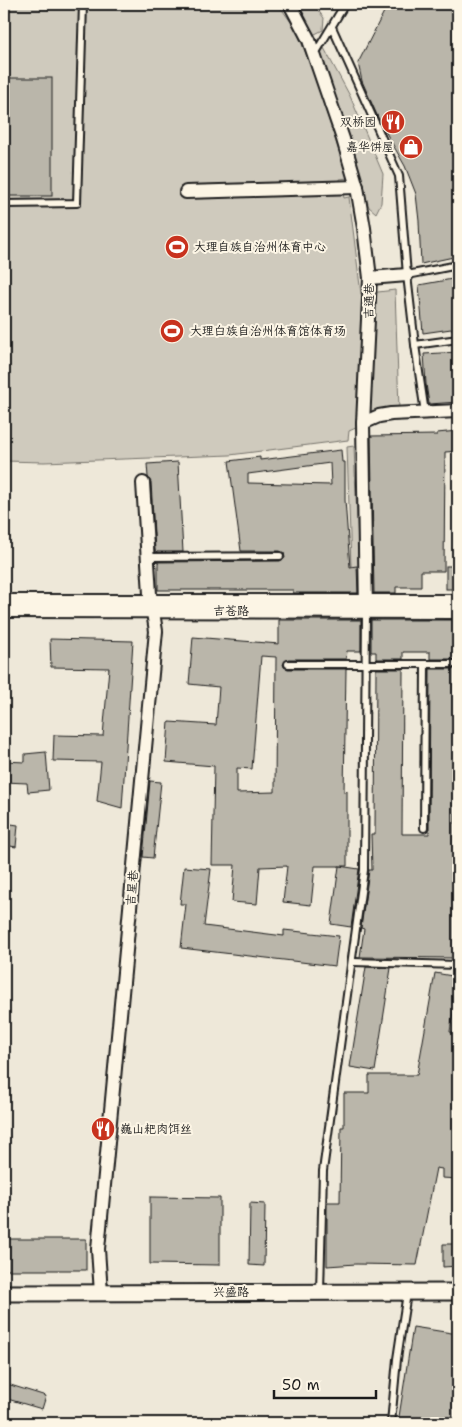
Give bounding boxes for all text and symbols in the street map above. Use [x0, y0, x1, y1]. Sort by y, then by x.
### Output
restaurant icon: 双桥园 [380, 109, 406, 135]
place label: 双桥园 [340, 114, 376, 130]
shop icon: 嘉华饼屋 [398, 134, 424, 160]
place label: 嘉华饼屋 [346, 139, 394, 155]
sports icon: 大理自族自治州体育中心 [164, 234, 190, 260]
place label: 大理自族自治州体育中心 [194, 239, 326, 255]
street label: 吉通巷 [361, 283, 377, 319]
sports icon: 大理白族自治州体育馆体育场 [159, 318, 185, 344]
place label: 大理白族自治州体育馆体育场 [190, 323, 346, 339]
street label: 吉苍路 [213, 603, 249, 619]
street label: 吉星巷 [122, 869, 142, 907]
restaurant icon: 巍山耙肉饵丝 [90, 1116, 116, 1142]
place label: 巍山耙肉饵丝 [120, 1121, 192, 1137]
street label: 兴盛路 [213, 1284, 249, 1300]
scale bar [274, 1367, 377, 1399]
text: 50 m [282, 1375, 320, 1395]

